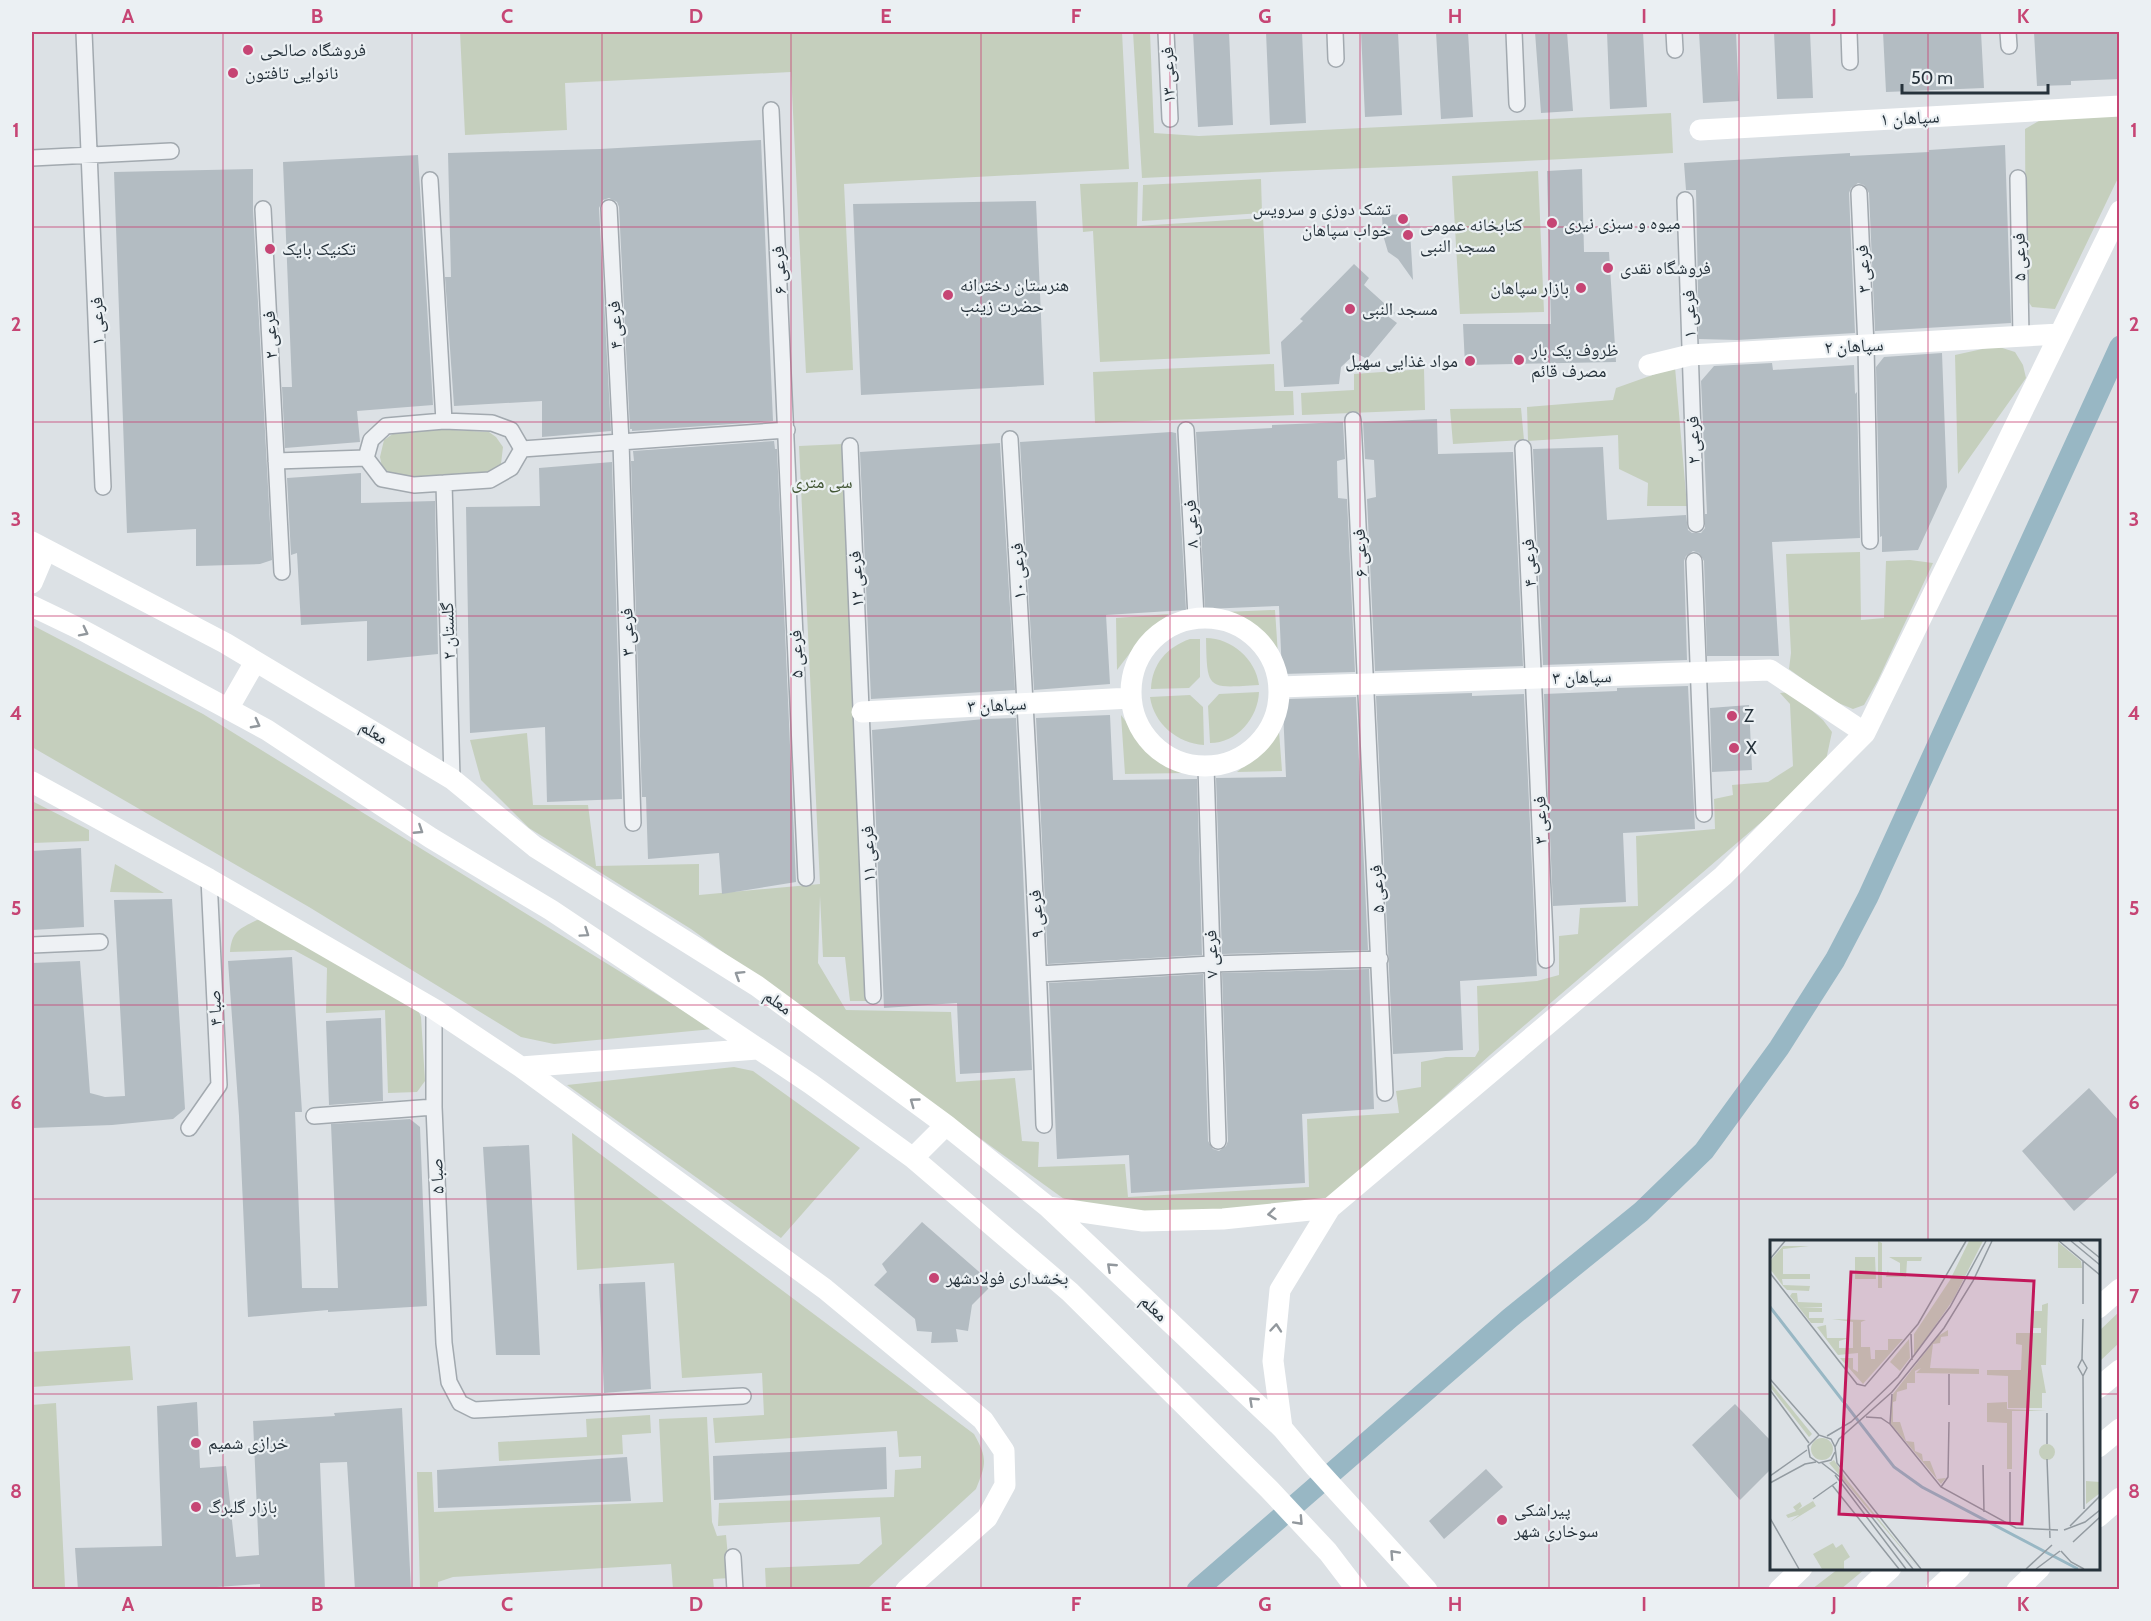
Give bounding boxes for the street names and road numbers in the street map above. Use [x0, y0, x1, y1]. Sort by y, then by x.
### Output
street label: فرعی ۱۳ [1156, 46, 1180, 104]
street label: سپاهان ۱ [1880, 105, 1940, 131]
street label: فرعی ۵ [2008, 233, 2030, 281]
street label: فرعی ۳ [1851, 244, 1875, 294]
street label: فرعی ۶ [767, 245, 791, 295]
street label: فرعی ۱ [1677, 289, 1701, 339]
street label: فرعی ۱ [85, 296, 109, 346]
street label: فرعی ۴ [603, 300, 627, 350]
street label: فرعی ۲ [258, 310, 282, 360]
street label: سپاهان ۲ [1824, 333, 1884, 359]
street label: فرعی ۲ [1681, 415, 1705, 465]
street label: فرعی ۸ [1179, 499, 1203, 549]
street label: فرعی ۶ [1348, 528, 1372, 578]
street label: فرعی ۴ [1517, 538, 1541, 588]
street label: فرعی ۱۰ [1006, 542, 1030, 600]
street label: فرعی ۱۲ [844, 550, 868, 608]
street label: گلستان ۲ [436, 601, 460, 660]
street label: فرعی ۳ [615, 607, 639, 657]
street label: فرعی ۵ [784, 629, 808, 679]
street label: سپاهان ۳ [1552, 665, 1612, 689]
street label: سپاهان ۳ [967, 692, 1027, 718]
street label: معلم [355, 715, 392, 750]
street label: فرعی ۳ [1528, 795, 1552, 845]
street label: فرعی ۱۱ [856, 825, 880, 883]
street label: فرعی ۵ [1365, 864, 1389, 914]
street label: فرعی ۹ [1024, 889, 1048, 939]
street label: فرعی ۷ [1199, 929, 1223, 979]
street label: معلم [759, 984, 796, 1020]
street label: صبا ۴ [203, 989, 227, 1027]
street label: صبا ۵ [425, 1158, 449, 1194]
street label: معلم [1135, 1290, 1172, 1327]

